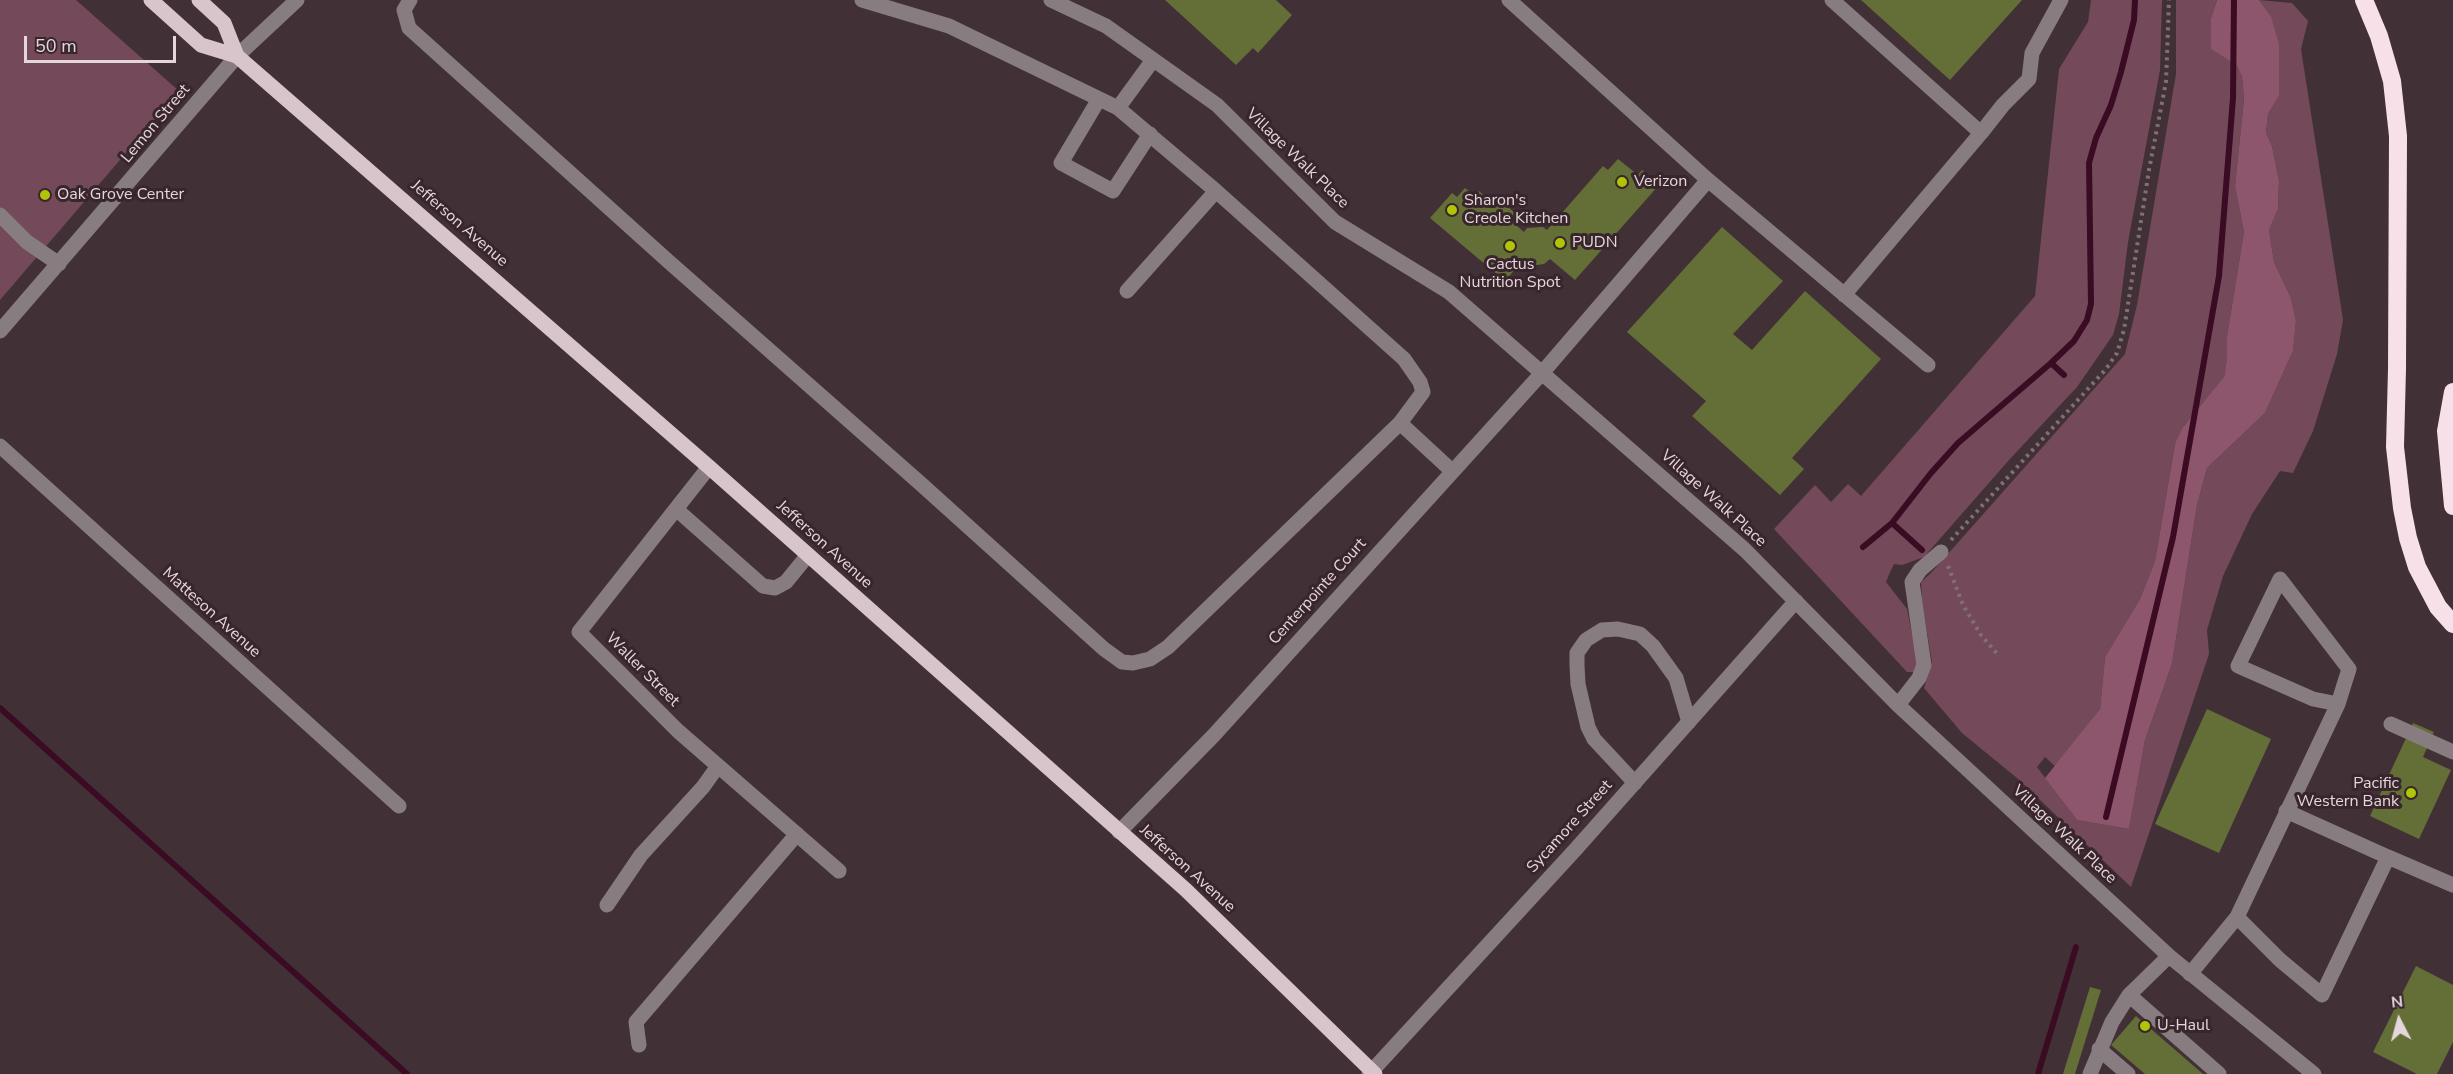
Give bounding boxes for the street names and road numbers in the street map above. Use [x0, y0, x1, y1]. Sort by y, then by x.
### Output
street label: Lemon Street [118, 81, 194, 167]
street label: Village Walk Place [1241, 105, 1353, 213]
street label: Jefferson Avenue [407, 177, 511, 271]
street label: Village Walk Place [1656, 446, 1770, 552]
street label: Jefferson Avenue [772, 497, 876, 593]
street label: Centerpointe Court [1265, 535, 1371, 649]
street label: Matteson Avenue [158, 564, 264, 662]
street label: Waller Street [601, 629, 683, 711]
street label: Sycamore Street [1523, 777, 1617, 877]
street label: Village Walk Place [2008, 782, 2120, 888]
street label: Jefferson Avenue [1135, 821, 1239, 917]

